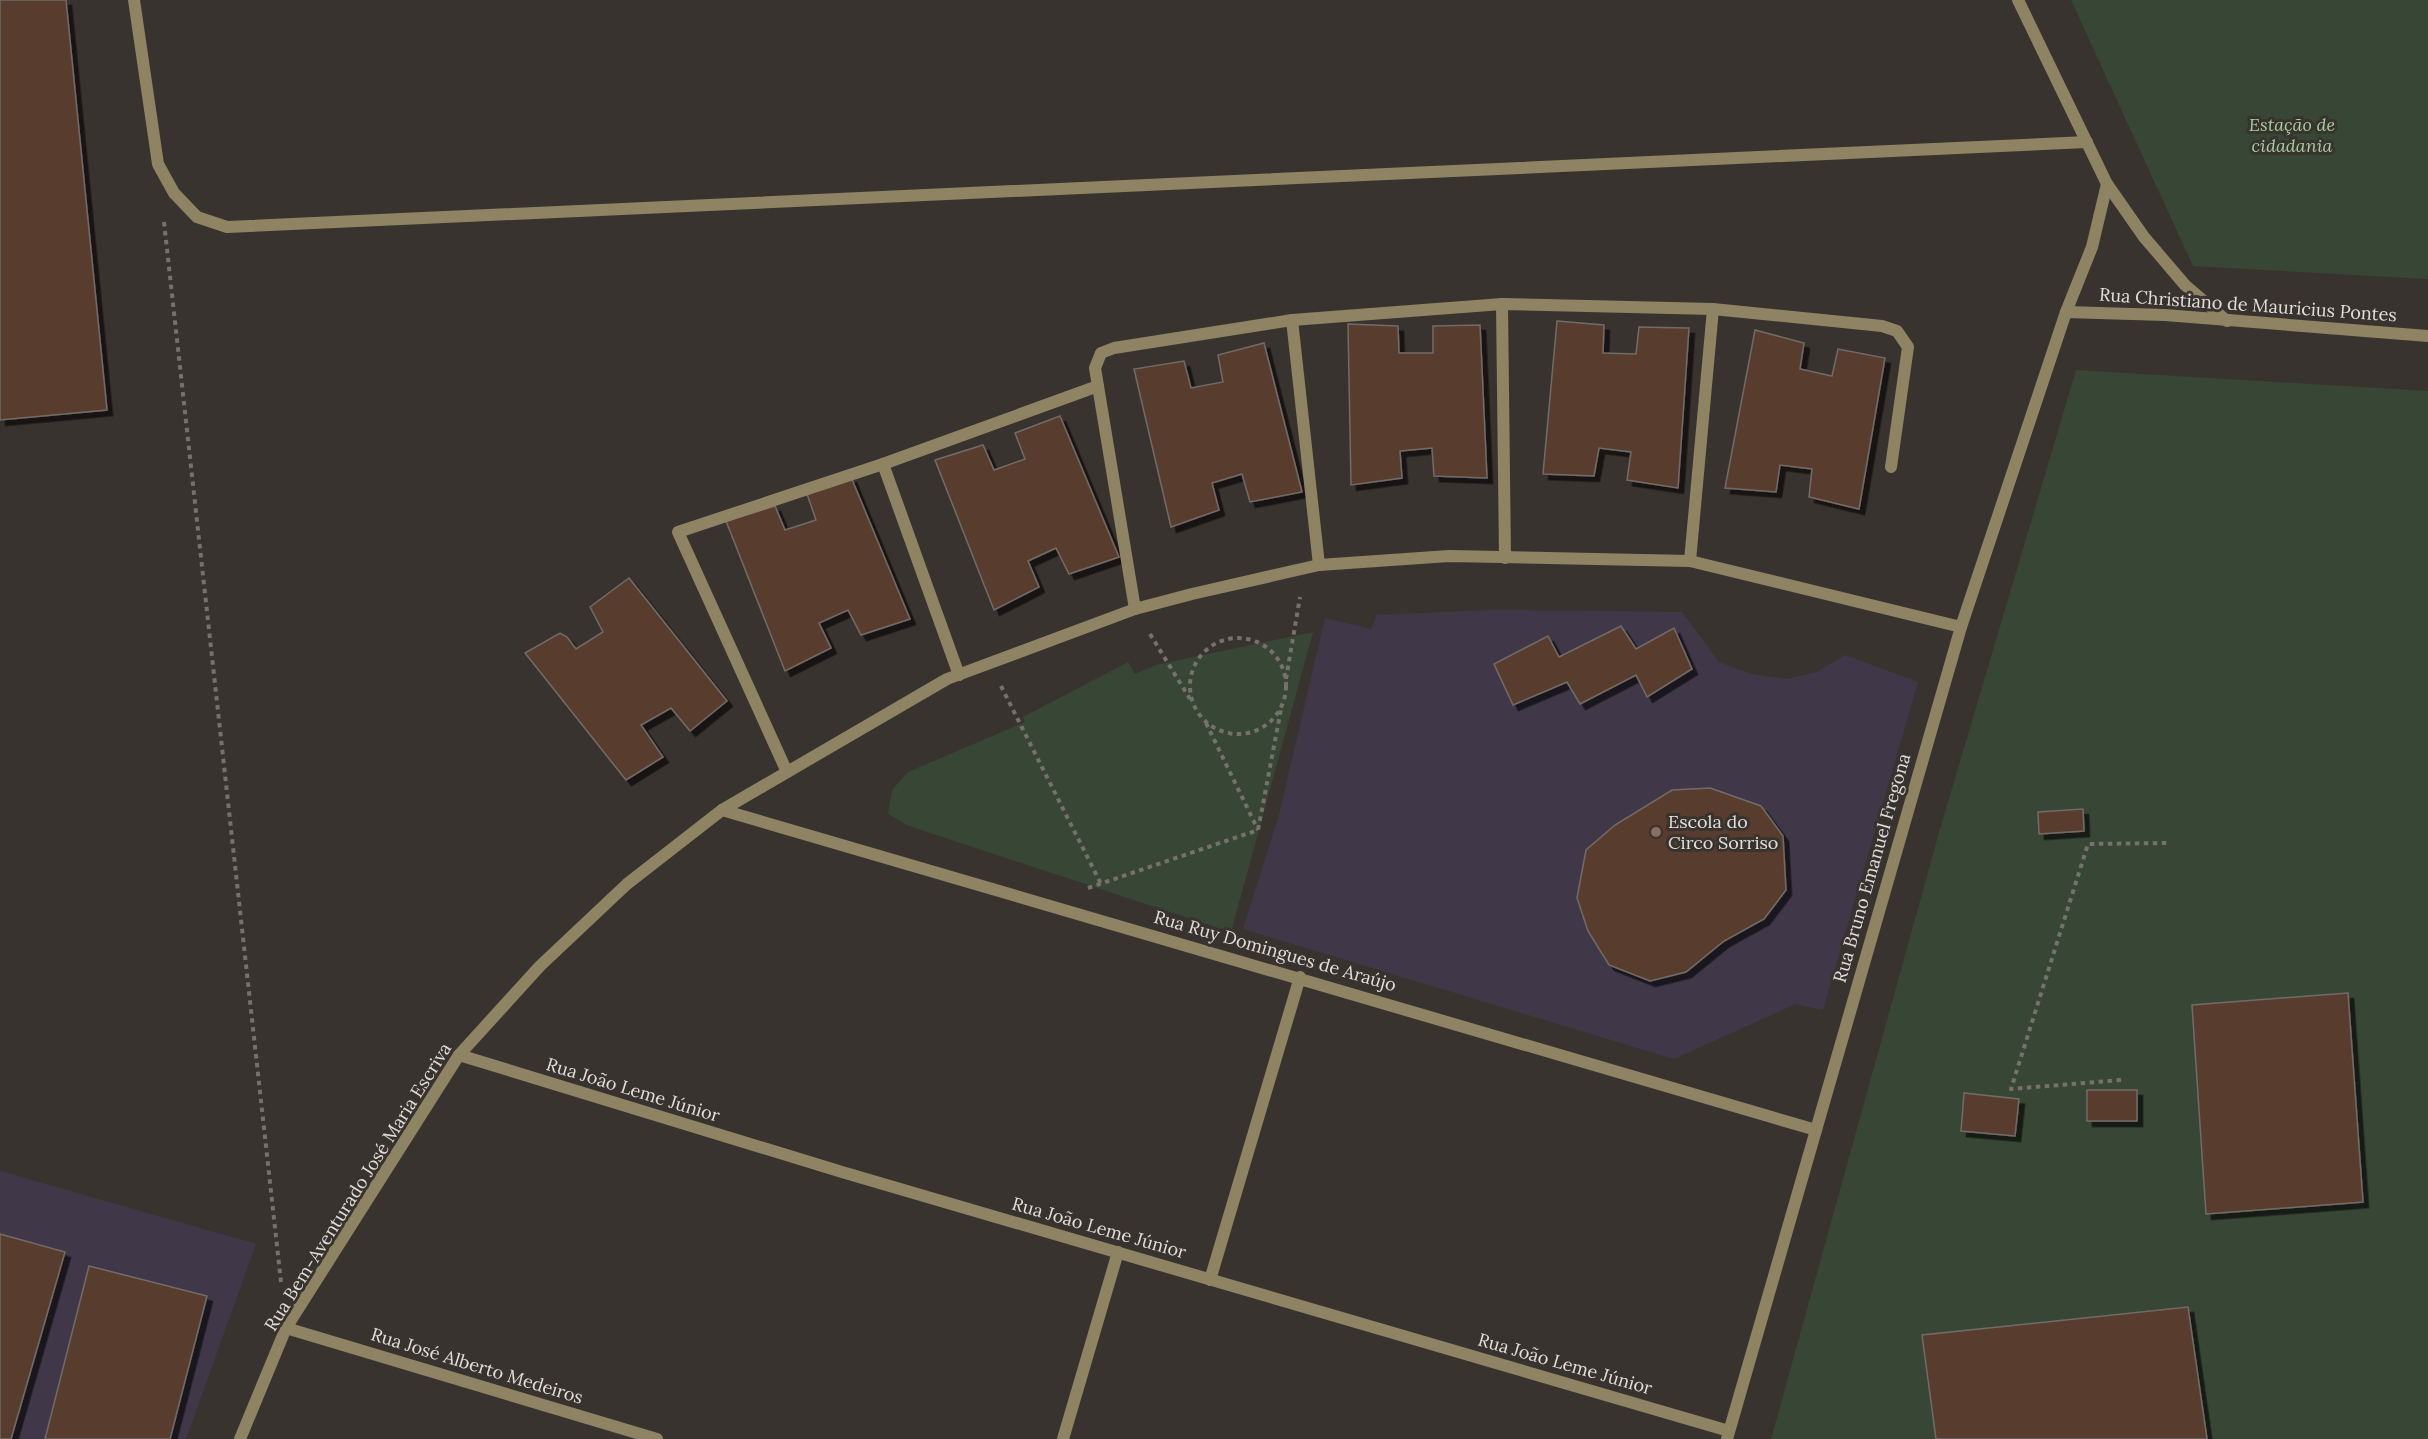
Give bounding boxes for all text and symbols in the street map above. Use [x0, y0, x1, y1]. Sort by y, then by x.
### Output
park label: Estação de cidadania [2249, 113, 2335, 157]
street label: Rua Christiano de Mauricius Pontes [2098, 283, 2398, 326]
street label: Rua Bruno Emanuel Fregona [1828, 751, 1915, 985]
place label: Escola do Circo Sorriso [1668, 810, 1778, 854]
marker: Escola do Circo Sorriso [1649, 825, 1663, 839]
street label: Rua Ruy Domingues de Araújo [1151, 905, 1399, 996]
street label: Rua Bem-Aventurado José Maria Escriva [259, 1038, 456, 1335]
street label: Rua João Leme Júnior [544, 1052, 723, 1127]
street label: Rua João Leme Júnior [1009, 1192, 1189, 1263]
street label: Rua José Alberto Medeiros [368, 1322, 586, 1409]
street label: Rua João Leme Júnior [1475, 1328, 1655, 1399]

